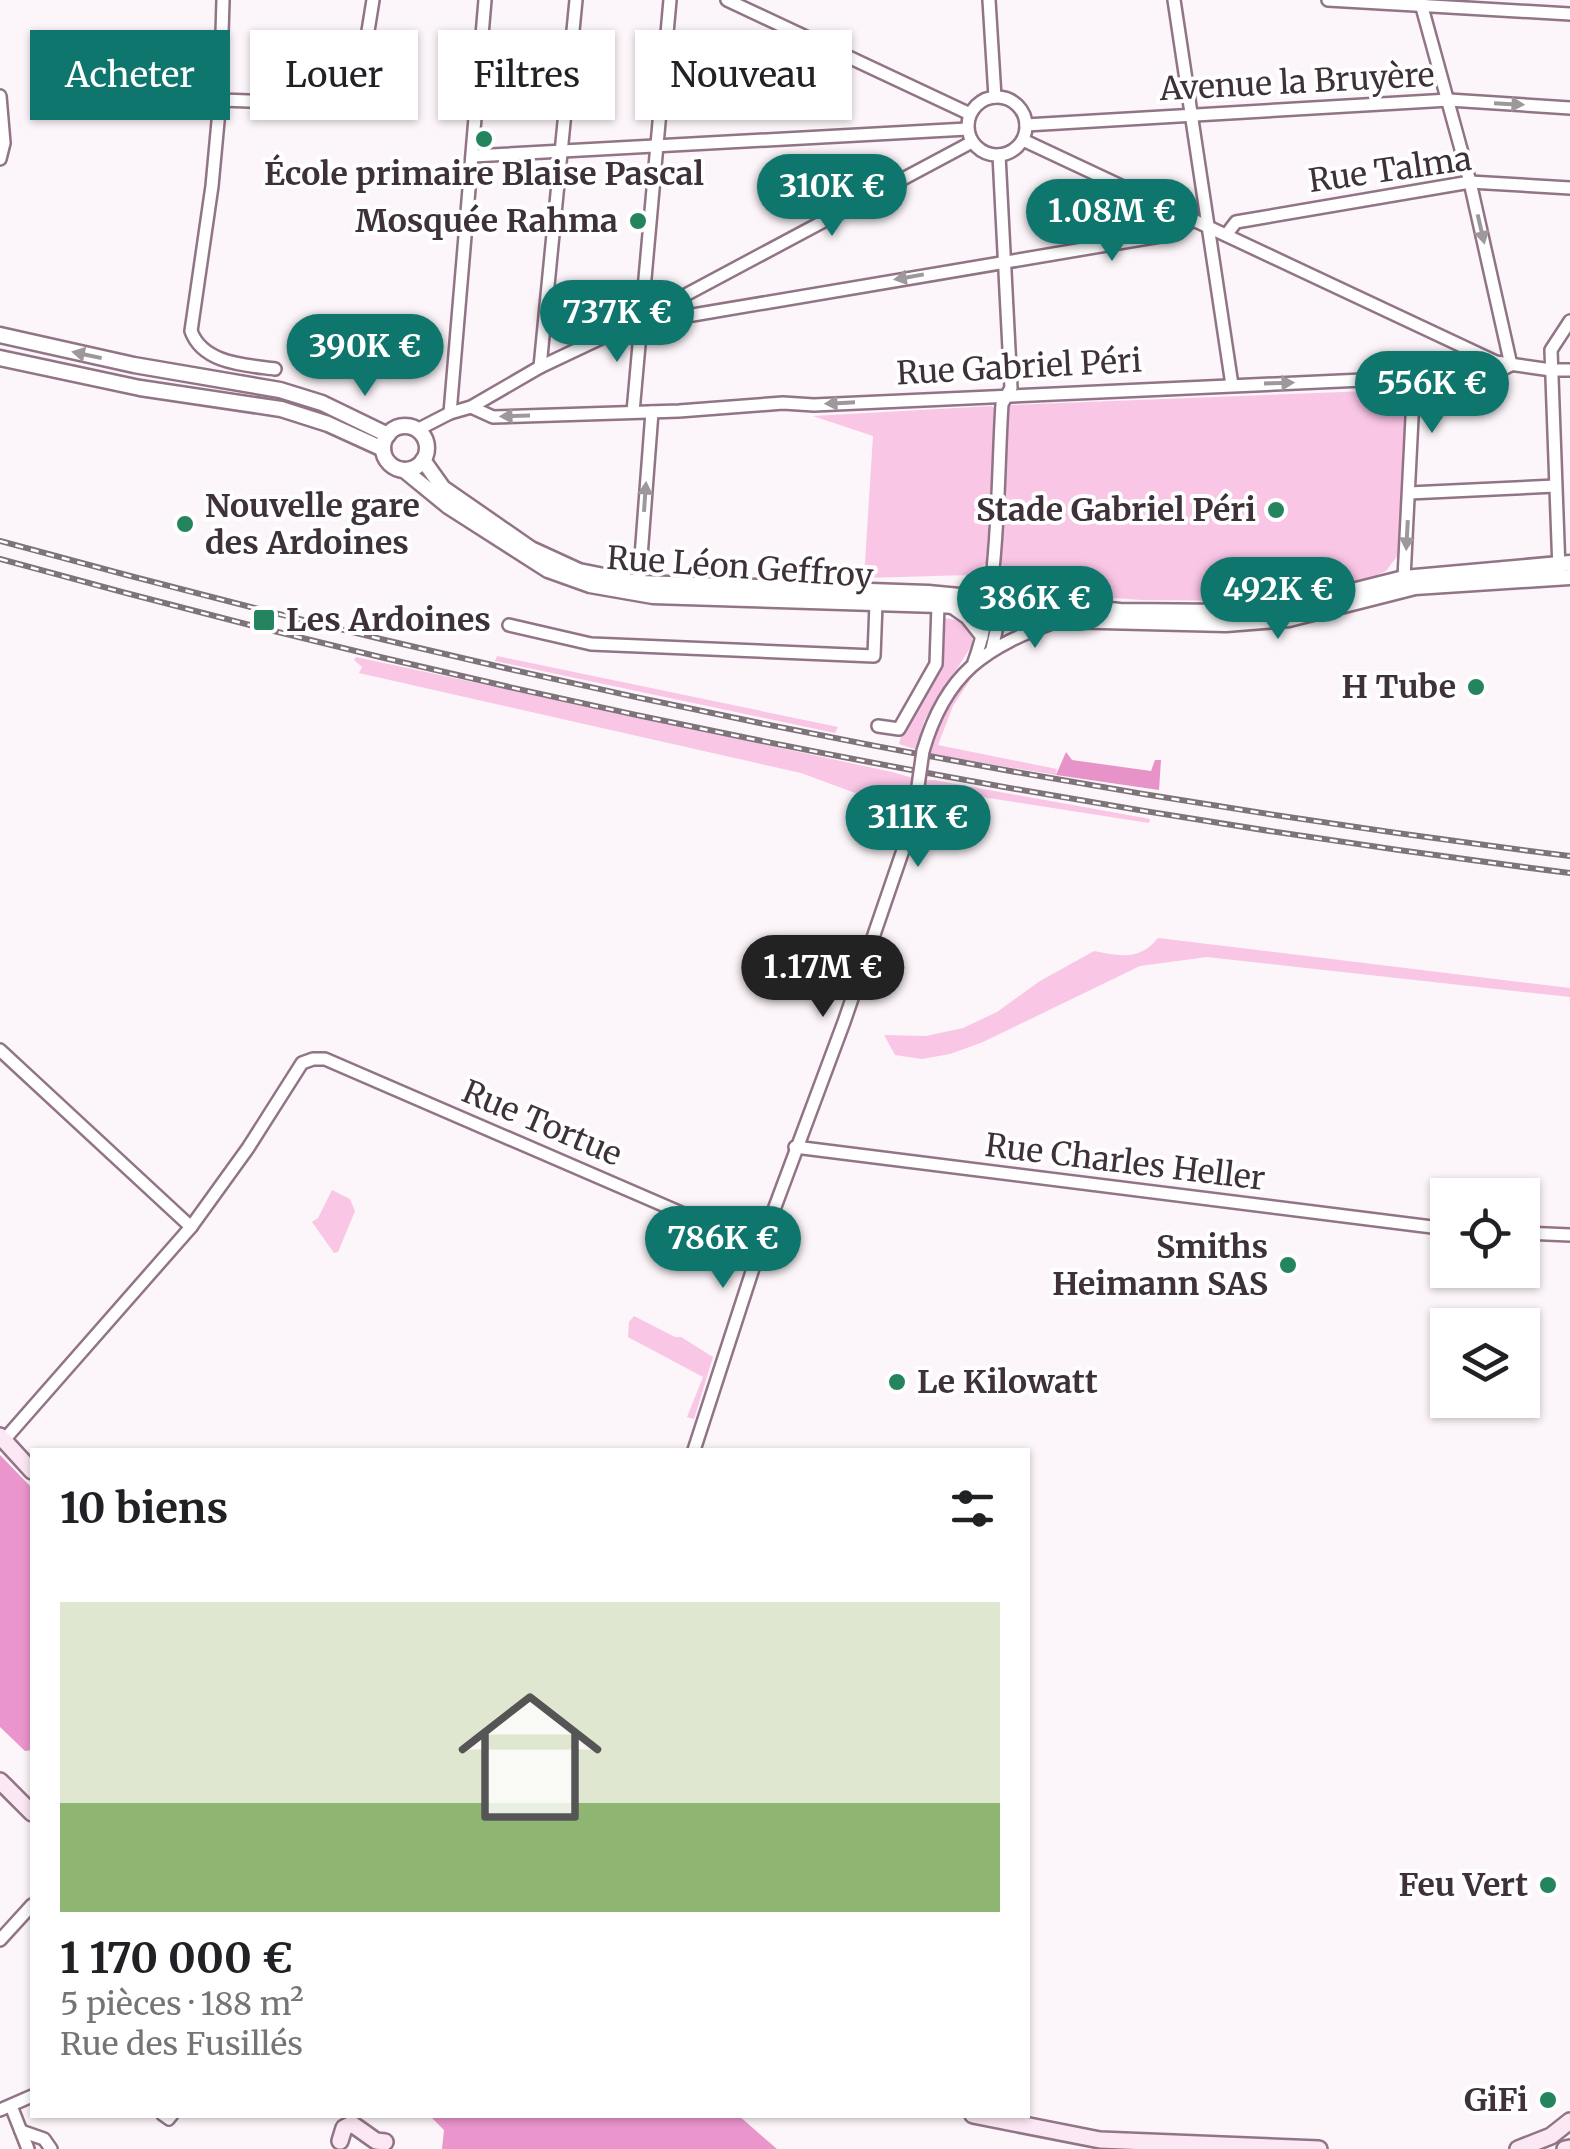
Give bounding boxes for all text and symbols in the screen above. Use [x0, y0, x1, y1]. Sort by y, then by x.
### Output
chip: Acheter [30, 30, 230, 120]
chip: Louer [250, 30, 418, 120]
chip: Filtres [438, 30, 615, 120]
chip: Nouveau [635, 30, 852, 120]
street label: Avenue la Bruyère [1158, 55, 1435, 109]
one-way arrow [1494, 96, 1526, 112]
marker: École primaire Blaise Pascal [473, 128, 495, 150]
street label: Rue Talma [1306, 139, 1474, 201]
place label: École primaire Blaise Pascal [264, 154, 704, 194]
pin: 310K € [751, 154, 913, 239]
text: 310K € [779, 166, 885, 206]
pin: 1.08M € [1020, 179, 1204, 264]
text: 1.08M € [1048, 191, 1176, 231]
place label: Mosquée Rahma [355, 201, 618, 241]
marker: Mosquée Rahma [627, 210, 649, 232]
one-way arrow [1474, 214, 1489, 245]
one-way arrow [893, 270, 924, 285]
pin: 737K € [536, 280, 698, 365]
text: 737K € [562, 292, 672, 332]
pin: 390K € [284, 314, 446, 399]
text: 390K € [309, 326, 421, 366]
street label: Rue Gabriel Péri [895, 341, 1143, 393]
one-way arrow [71, 346, 102, 362]
pin: 556K € [1351, 351, 1513, 436]
text: 556K € [1377, 363, 1487, 403]
one-way arrow [1264, 375, 1296, 391]
one-way arrow [823, 396, 855, 412]
one-way arrow [499, 408, 531, 424]
one-way arrow [638, 481, 654, 513]
place label: Nouvelle gare des Ardoines [205, 486, 420, 563]
place label: Stade Gabriel Péri [976, 490, 1256, 530]
marker: Stade Gabriel Péri [1265, 499, 1287, 521]
marker: Nouvelle gare des Ardoines [174, 513, 196, 535]
one-way arrow [1398, 520, 1414, 552]
street label: Rue Léon Geffroy [605, 538, 875, 596]
pin: 492K € [1197, 557, 1359, 642]
pin: 386K € [954, 566, 1116, 651]
text: 492K € [1222, 569, 1334, 609]
text: 386K € [979, 578, 1091, 618]
place label: Les Ardoines [286, 600, 491, 640]
marker: Les Ardoines [251, 607, 277, 633]
place label: H Tube [1341, 667, 1456, 707]
marker: H Tube [1465, 676, 1487, 698]
pin: 311K € [837, 785, 999, 870]
text: 311K € [868, 797, 968, 837]
pin: 1.17M € [731, 935, 915, 1020]
text: 1.17M € [763, 947, 883, 987]
street label: Rue Tortue [456, 1071, 628, 1175]
street label: Rue Charles Heller [983, 1125, 1267, 1199]
map controls [1430, 1178, 1540, 1418]
button: locate [1430, 1178, 1540, 1288]
pin: 786K € [642, 1206, 804, 1291]
text: 786K € [667, 1218, 779, 1258]
place label: Smiths Heimann SAS [1052, 1227, 1268, 1304]
marker: Smiths Heimann SAS [1277, 1254, 1299, 1276]
button: layers [1430, 1308, 1540, 1418]
place label: Le Kilowatt [917, 1362, 1098, 1402]
marker: Le Kilowatt [886, 1371, 908, 1393]
icon: filters [945, 1481, 1000, 1536]
text: 10 biens [60, 1482, 228, 1534]
icon: home [440, 1667, 620, 1847]
place label: Feu Vert [1399, 1865, 1528, 1905]
marker: Feu Vert [1537, 1874, 1559, 1896]
text: 1 170 000 € [60, 1932, 293, 1984]
text: 5 pièces · 188 m² [60, 1984, 304, 2024]
text: Rue des Fusillés [60, 2024, 303, 2064]
place label: GiFi [1464, 2080, 1528, 2120]
marker: GiFi [1537, 2089, 1559, 2111]

